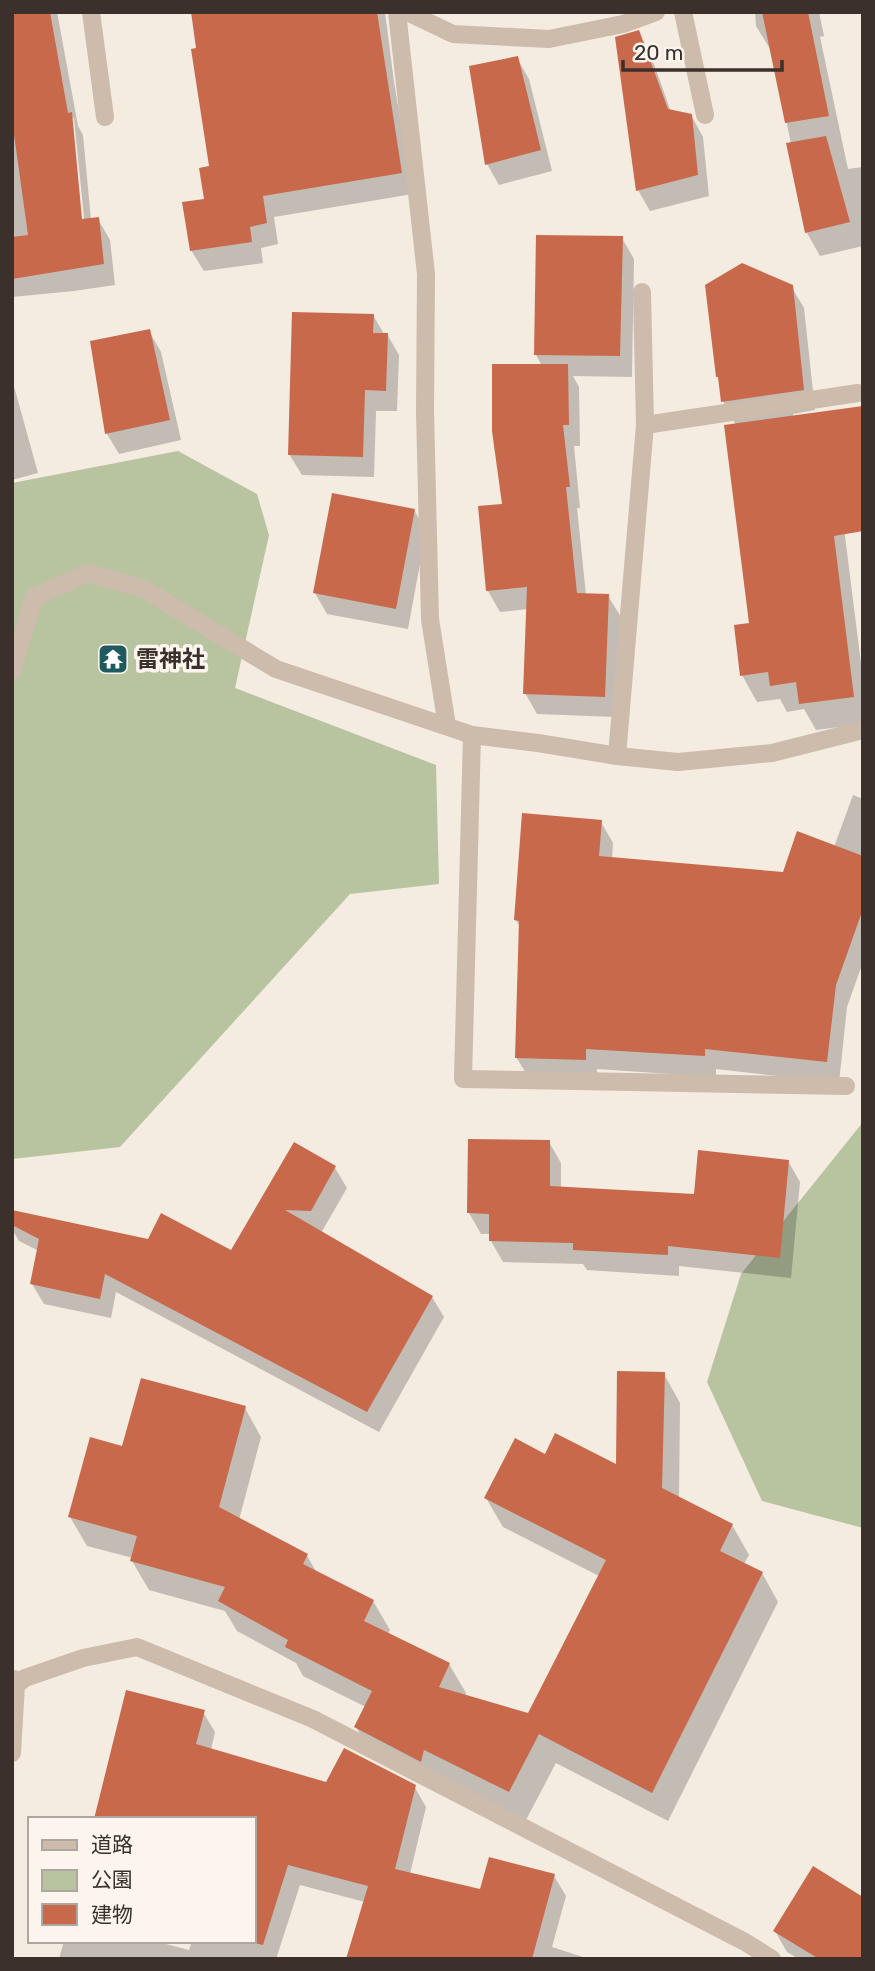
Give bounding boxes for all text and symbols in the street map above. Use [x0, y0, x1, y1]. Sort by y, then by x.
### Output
scale bar [623, 28, 782, 72]
text: 20 m [634, 40, 683, 65]
temple icon: 雷神社 [96, 642, 130, 676]
place label: 雷神社 [136, 645, 205, 673]
legend [28, 1817, 256, 1943]
text: 道路 [91, 1832, 133, 1857]
text: 公園 [91, 1867, 133, 1892]
text: 建物 [91, 1902, 133, 1927]

